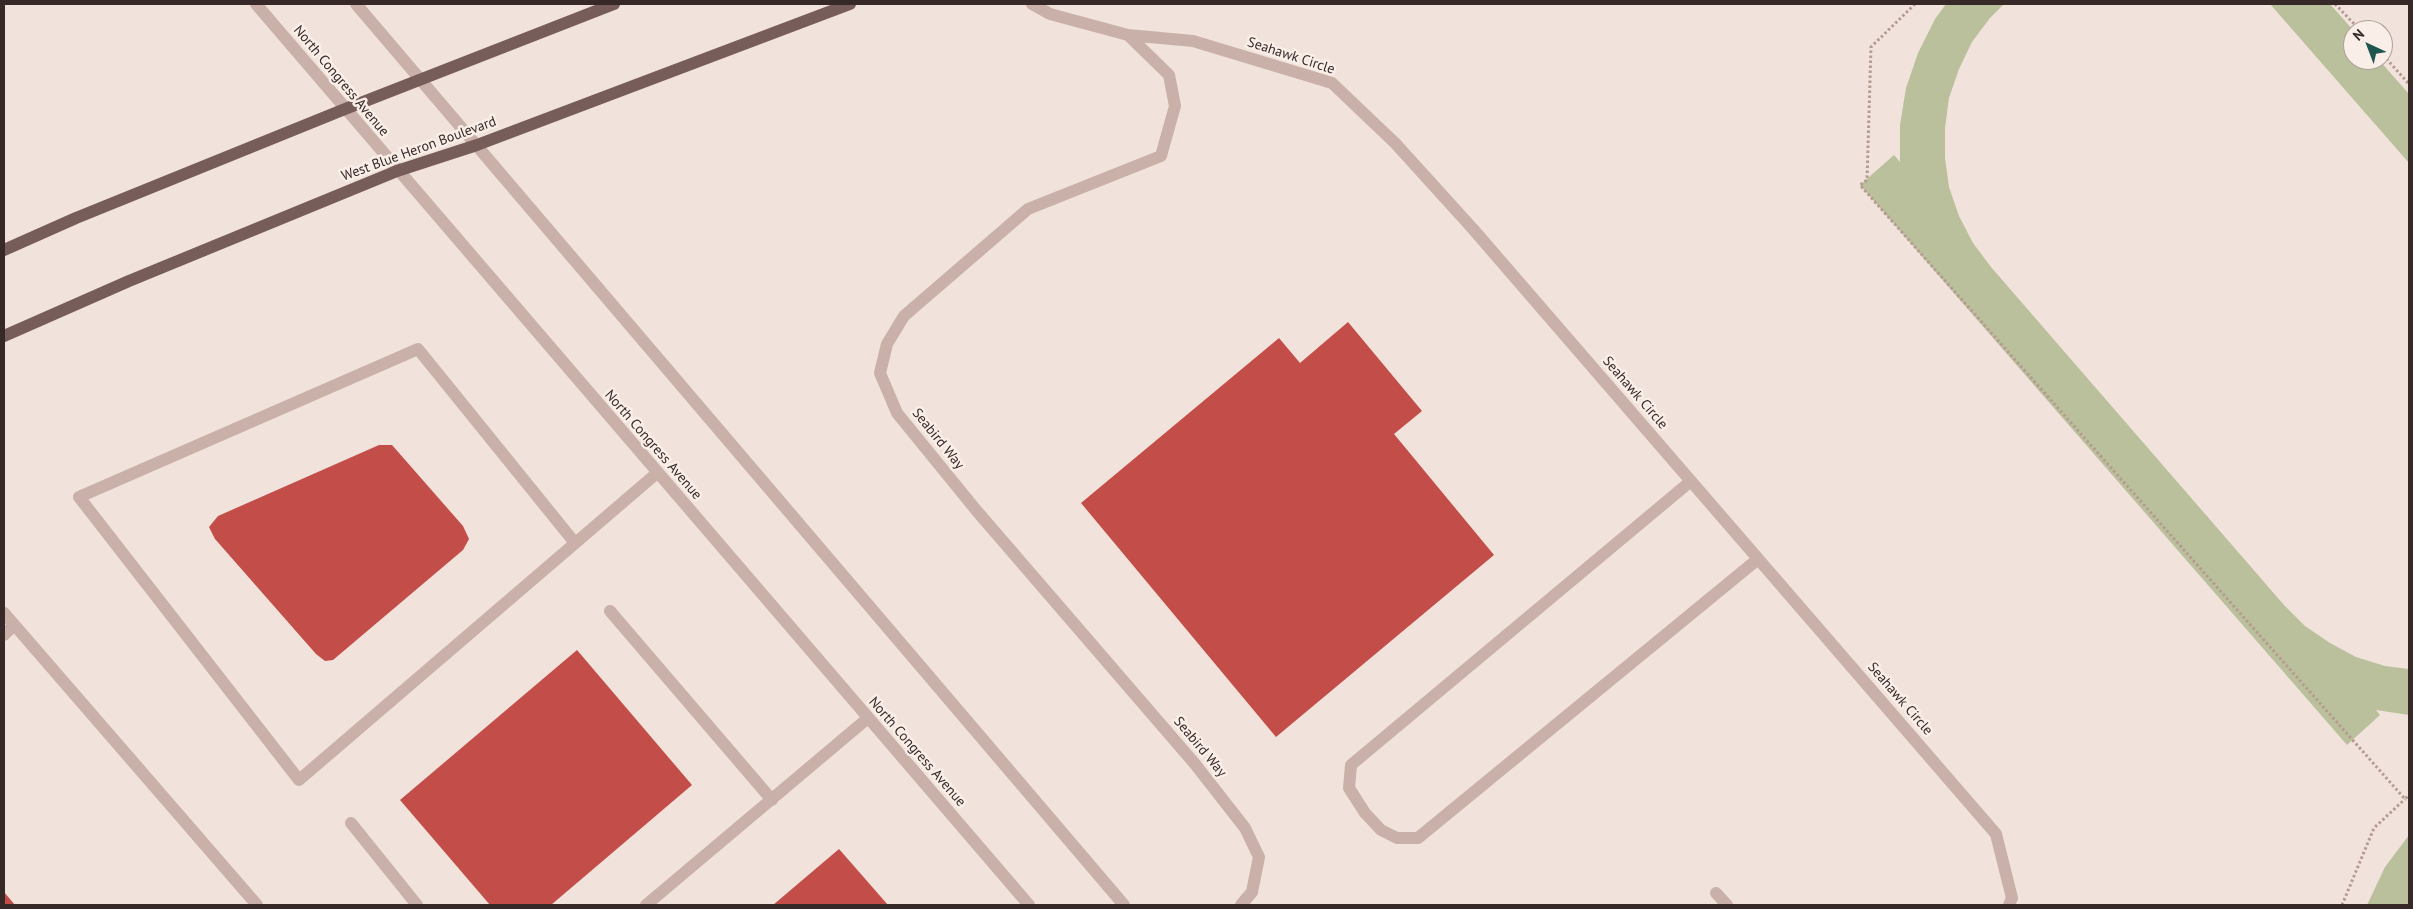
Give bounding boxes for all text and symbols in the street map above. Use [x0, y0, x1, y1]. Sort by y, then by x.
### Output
north arrow [2343, 20, 2393, 70]
street label: North Congress Avenue [290, 22, 392, 140]
text: N [2349, 25, 2368, 44]
street label: Seahawk Circle [1245, 34, 1337, 78]
street label: West Blue Heron Boulevard [339, 113, 499, 185]
street label: Seahawk Circle [1599, 353, 1671, 433]
street label: North Congress Avenue [601, 387, 705, 503]
street label: Seabird Way [908, 405, 968, 473]
street label: Seahawk Circle [1864, 659, 1936, 739]
street label: North Congress Avenue [865, 694, 969, 810]
street label: Seabird Way [1170, 714, 1230, 780]

